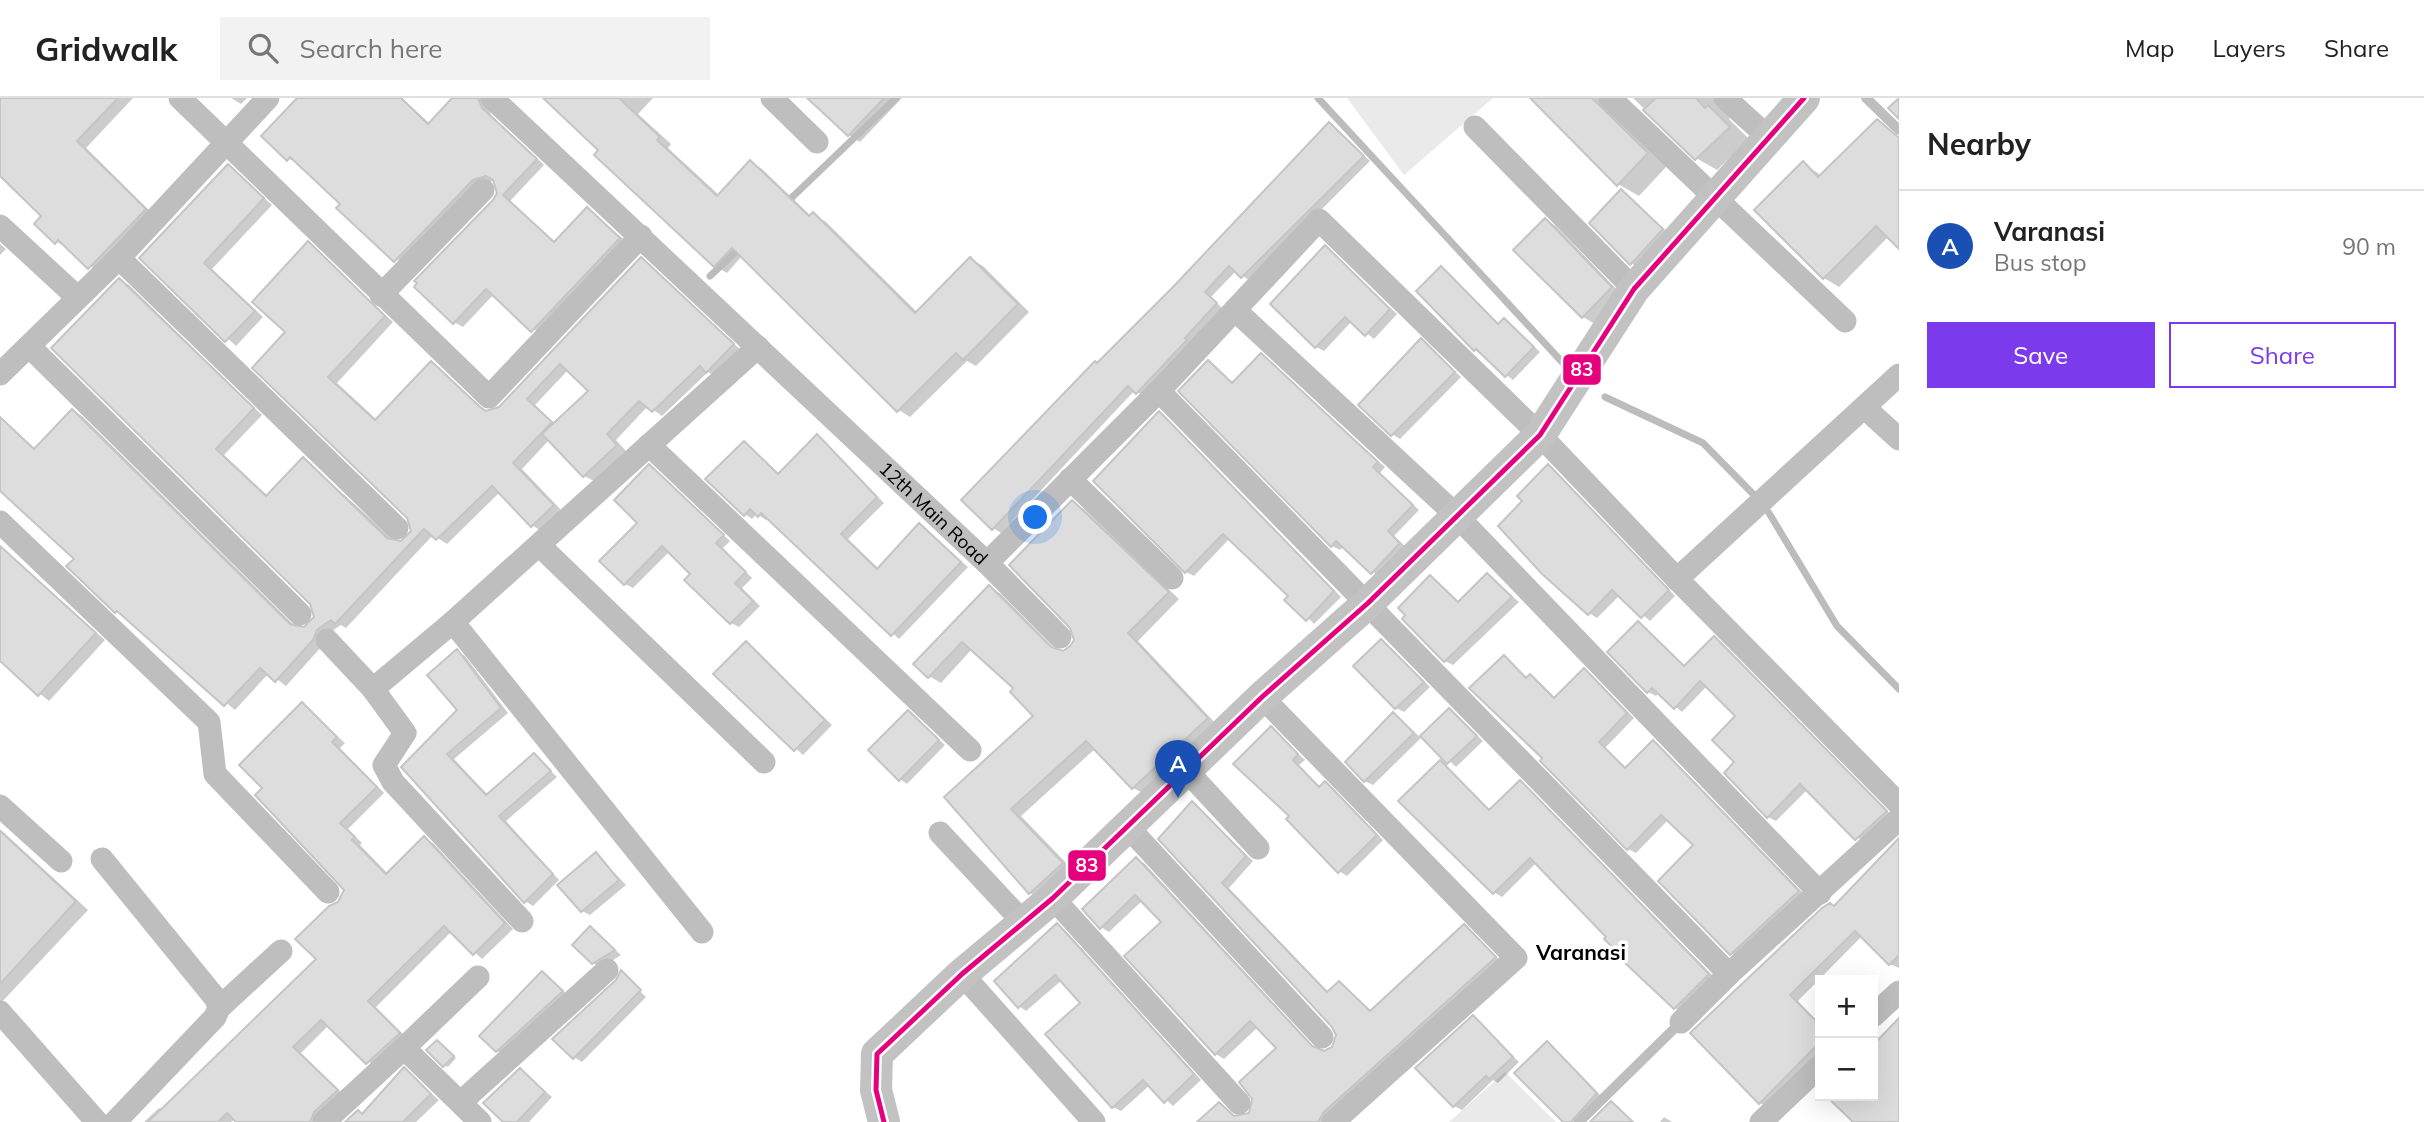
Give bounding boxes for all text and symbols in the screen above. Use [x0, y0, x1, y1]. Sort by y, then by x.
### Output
search box [220, 17, 710, 80]
text: Gridwalk [35, 28, 178, 69]
icon: search [244, 29, 282, 67]
text: Search here [300, 32, 442, 65]
text: Map [2125, 33, 2174, 63]
text: Layers [2212, 33, 2286, 63]
text: Share [2324, 33, 2389, 63]
text: Nearby [1927, 125, 2031, 163]
text: Varanasi [1994, 215, 2105, 248]
text: A [1941, 232, 1959, 261]
text: 90 m [2342, 232, 2396, 261]
text: Bus stop [1994, 248, 2086, 277]
button: Save [1927, 322, 2155, 388]
button: Share [2169, 322, 2396, 388]
line badge: 83 [1562, 353, 1602, 386]
text: 83 [1571, 357, 1593, 381]
street label: 12th Main Road [874, 456, 993, 570]
your location [1018, 500, 1052, 534]
pin: A [1155, 740, 1201, 798]
line badge: 83 [1067, 849, 1107, 882]
text: 83 [1076, 853, 1098, 877]
district label: Varanasi [1535, 939, 1626, 965]
map controls [1815, 975, 1878, 1101]
button: + [1815, 975, 1878, 1038]
button: − [1815, 1038, 1878, 1101]

